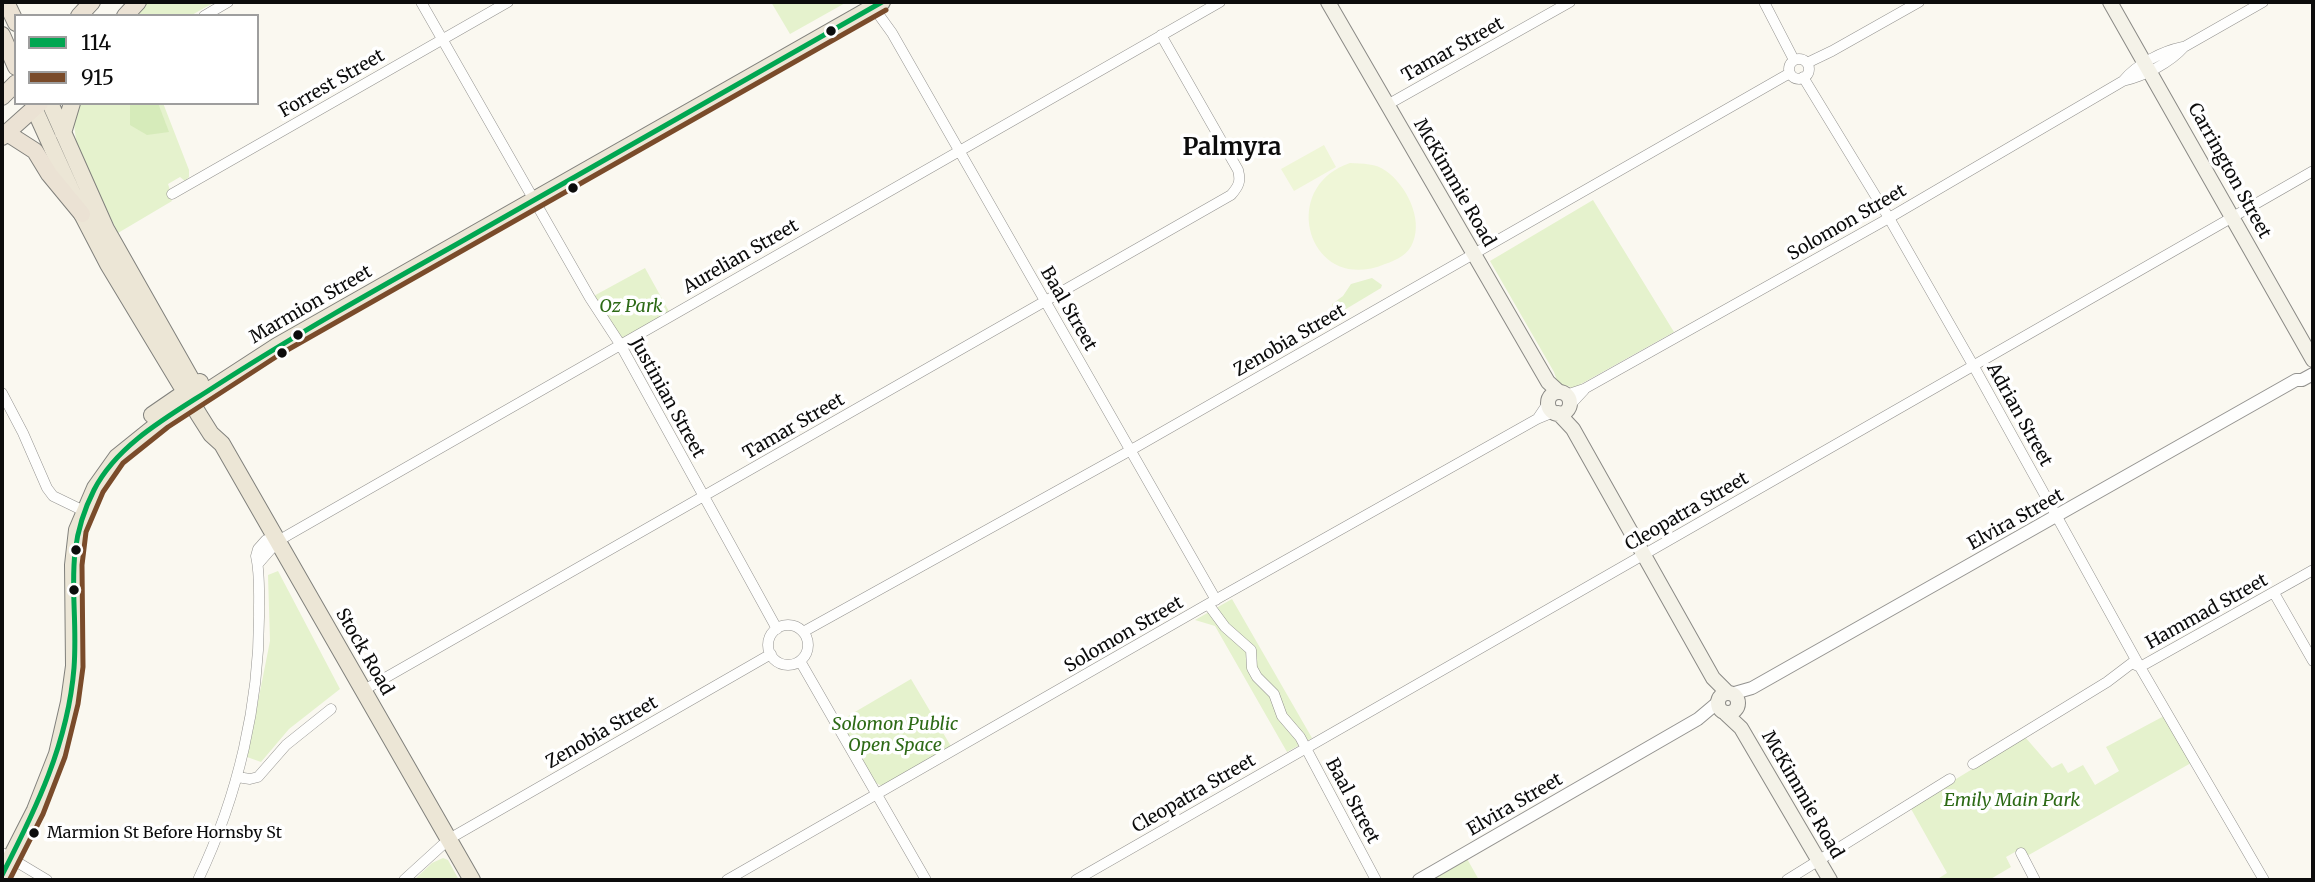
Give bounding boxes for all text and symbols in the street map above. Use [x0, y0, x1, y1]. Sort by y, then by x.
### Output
street label: Tamar Street [1398, 13, 1508, 87]
legend [14, 14, 259, 105]
unlabelled marker [824, 24, 838, 38]
text: 114 [81, 29, 111, 56]
street label: Forrest Street [276, 45, 388, 123]
text: 915 [81, 64, 114, 91]
street label: Carrington Street [2183, 100, 2275, 242]
street label: McKimmie Road [1409, 115, 1499, 251]
district label: Palmyra [1183, 134, 1281, 162]
street label: Solomon Street [1784, 180, 1910, 266]
unlabelled marker [566, 181, 580, 195]
street label: Aurelian Street [680, 215, 802, 299]
street label: Marmion Street [246, 261, 376, 349]
street label: Baal Street [1035, 263, 1101, 355]
park label: Oz Park [599, 296, 663, 318]
street label: Zenobia Street [1230, 300, 1350, 382]
unlabelled marker [291, 328, 305, 342]
street label: Justinian Street [625, 334, 709, 462]
unlabelled marker [275, 346, 289, 360]
street label: Adrian Street [1982, 360, 2056, 470]
street label: Tamar Street [740, 389, 848, 465]
street label: Cleopatra Street [1622, 468, 1752, 556]
street label: Elvira Street [1964, 485, 2068, 555]
unlabelled marker [69, 543, 83, 557]
street label: Hammad Street [2142, 570, 2272, 654]
unlabelled marker [67, 583, 81, 597]
street label: Solomon Street [1061, 592, 1187, 678]
street label: Stock Road [331, 605, 397, 699]
street label: Zenobia Street [542, 692, 662, 774]
park label: Solomon Public Open Space [832, 714, 958, 756]
street label: McKimmie Road [1757, 727, 1847, 863]
street label: Cleopatra Street [1129, 750, 1259, 838]
street label: Baal Street [1321, 755, 1383, 847]
street label: Elvira Street [1464, 769, 1566, 841]
park label: Emily Main Park [1944, 790, 2080, 812]
place label: Marmion St Before Hornsby St [47, 823, 282, 843]
marker: Marmion St Before Hornsby St [27, 826, 41, 840]

